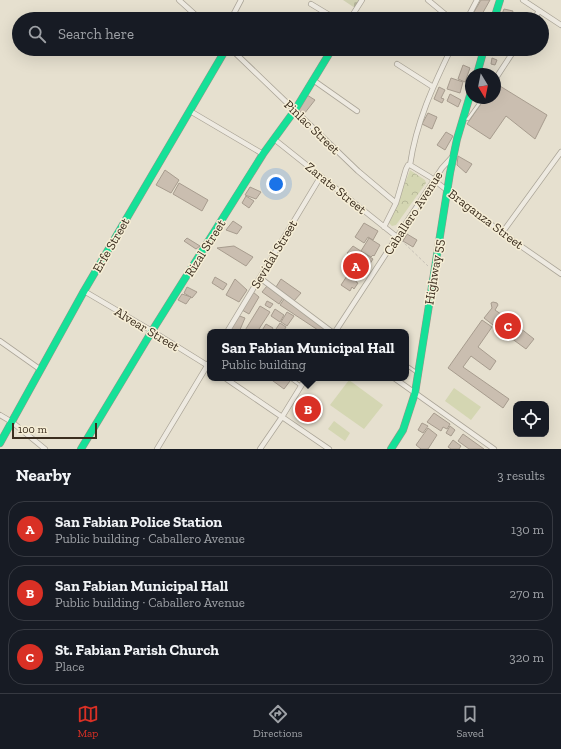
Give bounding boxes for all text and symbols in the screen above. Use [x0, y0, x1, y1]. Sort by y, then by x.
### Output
search box [12, 12, 549, 56]
icon: search [26, 23, 48, 45]
text: Search here [58, 25, 134, 43]
north arrow [465, 68, 501, 104]
street label: Pinlac Street [281, 97, 343, 157]
street label: Zarate Street [303, 159, 369, 217]
street label: Caballero Avenue [380, 168, 446, 258]
your location [266, 174, 286, 194]
street label: Braganza Street [446, 186, 527, 252]
street label: Erfe Street [89, 215, 133, 275]
street label: Rizal Street [182, 216, 229, 279]
street label: Sevidal Street [248, 217, 300, 291]
street label: Highway 55 [421, 238, 447, 306]
pin: A [343, 251, 369, 281]
street label: Alvear Street [112, 304, 182, 354]
pin: C [495, 311, 521, 341]
popup [207, 329, 409, 381]
text: San Fabian Municipal Hall [221, 339, 395, 357]
text: Public building [221, 357, 306, 372]
pin: B [295, 394, 321, 424]
map controls [513, 401, 549, 437]
button: locate [513, 401, 549, 437]
scale bar [12, 421, 97, 440]
text: 100 m [18, 423, 47, 436]
text: Nearby [16, 465, 71, 485]
text: 3 results [497, 468, 545, 483]
text: San Fabian Police Station [55, 513, 222, 531]
text: A [26, 522, 34, 537]
text: 130 m [511, 522, 544, 537]
text: Public building · Caballero Avenue [55, 531, 245, 546]
text: San Fabian Municipal Hall [55, 577, 228, 595]
text: B [26, 586, 34, 601]
text: 270 m [510, 586, 544, 601]
text: Public building · Caballero Avenue [55, 595, 245, 610]
text: St. Fabian Parish Church [55, 641, 219, 659]
text: C [26, 650, 34, 665]
text: 320 m [509, 650, 544, 665]
text: Place [55, 659, 84, 674]
tab: Map [77, 703, 99, 740]
tab: Directions [253, 703, 303, 740]
tab: Saved [456, 703, 484, 740]

